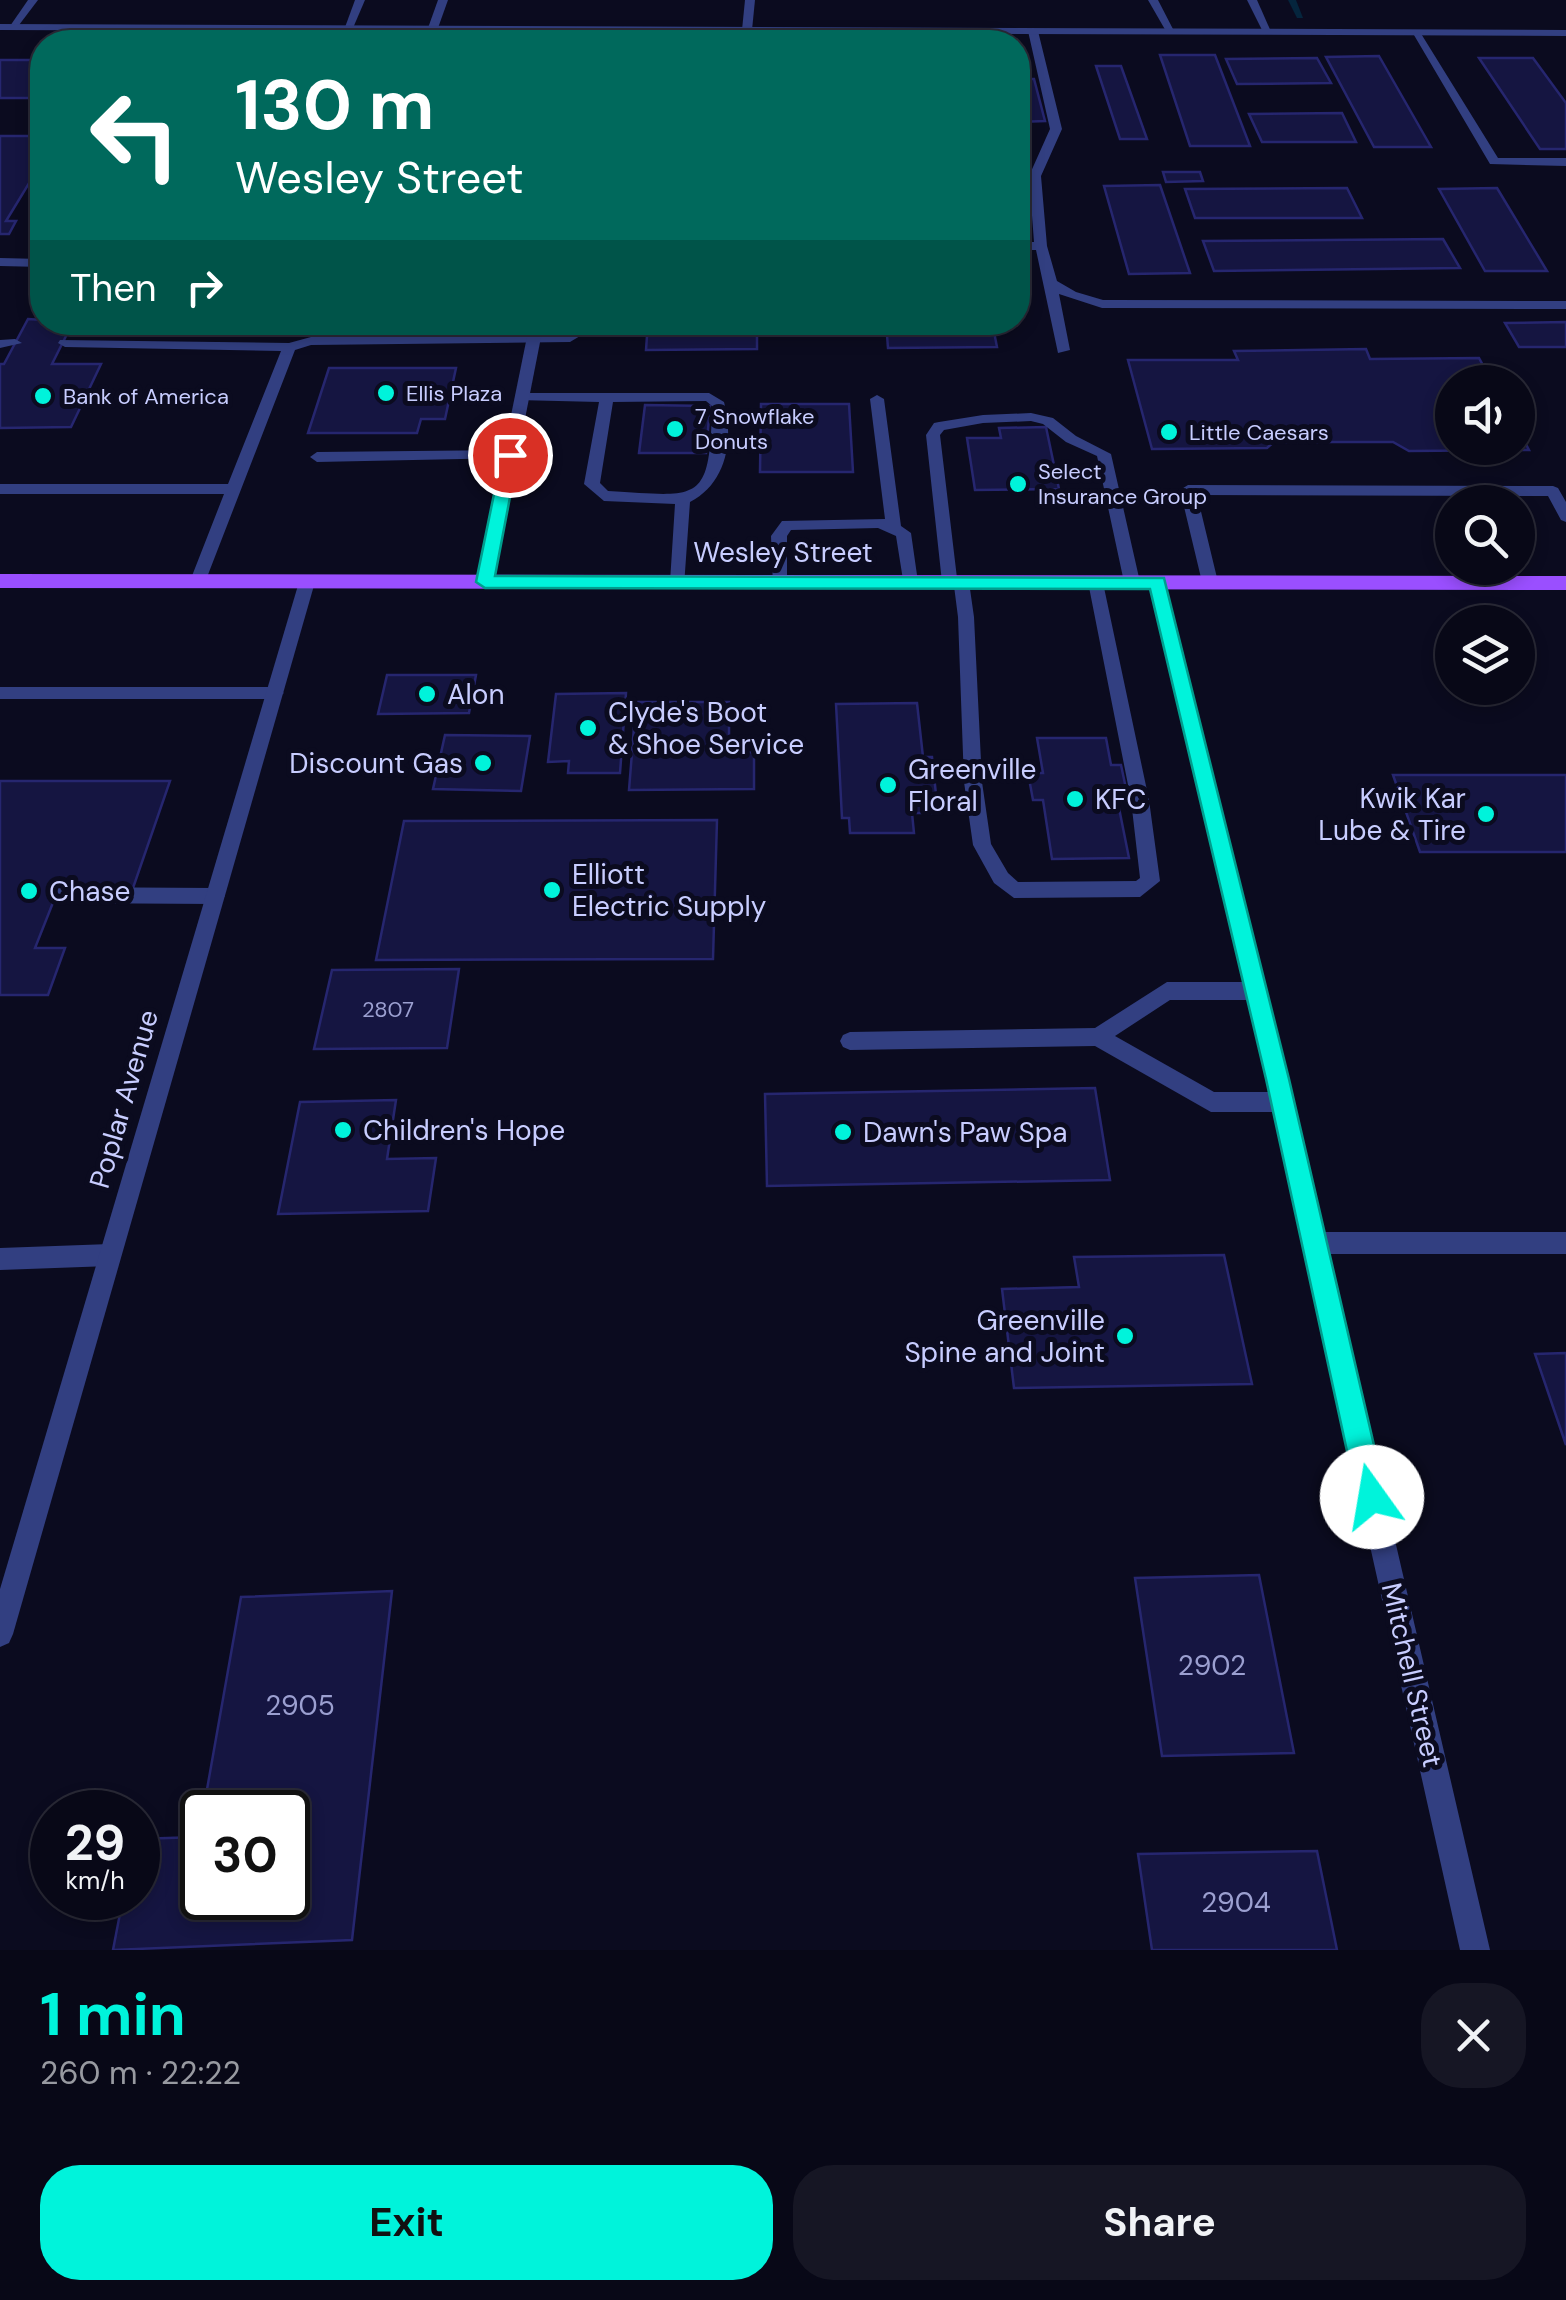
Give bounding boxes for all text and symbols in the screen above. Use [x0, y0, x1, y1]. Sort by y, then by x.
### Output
text: 130 m [235, 60, 434, 151]
icon: left [70, 70, 200, 200]
text: Wesley Street [235, 148, 524, 207]
icon: right [177, 260, 232, 315]
text: Then [70, 263, 157, 313]
map controls [1435, 365, 1535, 705]
button: sound [1435, 365, 1535, 465]
place label: Ellis Plaza [406, 379, 502, 408]
place label: Bank of America [63, 382, 229, 411]
marker: Ellis Plaza [375, 382, 397, 404]
marker: Bank of America [32, 385, 54, 407]
place label: 7 Snowflake Donuts [695, 402, 815, 456]
pin [468, 413, 553, 498]
marker: 7 Snowflake Donuts [664, 418, 686, 440]
place label: Little Caesars [1189, 418, 1329, 447]
marker: Little Caesars [1158, 421, 1180, 443]
icon: arrive [483, 428, 538, 483]
place label: Select Insurance Group [1038, 457, 1207, 511]
marker: Select Insurance Group [1007, 473, 1029, 495]
button: search [1435, 485, 1535, 585]
street label: Wesley Street [693, 534, 873, 571]
button: layers [1435, 605, 1535, 705]
place label: Alon [447, 676, 505, 713]
marker: Alon [416, 683, 438, 705]
place label: Clyde's Boot & Shoe Service [608, 694, 804, 763]
marker: Clyde's Boot & Shoe Service [577, 717, 599, 739]
place label: Discount Gas [289, 745, 463, 782]
place label: Greenville Floral [908, 751, 1037, 820]
marker: Discount Gas [472, 752, 494, 774]
marker: Greenville Floral [877, 774, 899, 796]
place label: Kwik Kar Lube & Tire [1318, 780, 1466, 849]
place label: KFC [1095, 781, 1146, 818]
marker: KFC [1064, 788, 1086, 810]
marker: Kwik Kar Lube & Tire [1475, 803, 1497, 825]
place label: Elliott Electric Supply [572, 856, 766, 925]
place label: Chase [49, 873, 130, 910]
marker: Elliott Electric Supply [541, 879, 563, 901]
marker: Chase [18, 880, 40, 902]
house number: 2807 [362, 995, 414, 1024]
street label: Poplar Avenue [81, 1005, 167, 1193]
place label: Children's Hope [363, 1112, 565, 1149]
place label: Dawn's Paw Spa [863, 1114, 1068, 1151]
marker: Children's Hope [332, 1119, 354, 1141]
marker: Dawn's Paw Spa [832, 1121, 854, 1143]
place label: Greenville Spine and Joint [904, 1302, 1105, 1371]
marker: Greenville Spine and Joint [1114, 1325, 1136, 1347]
position arrow [1320, 1445, 1424, 1549]
street label: Mitchell Street [1373, 1579, 1451, 1771]
house number: 2902 [1178, 1647, 1246, 1684]
house number: 2905 [265, 1687, 335, 1724]
speed limit sign: 30 [180, 1790, 310, 1920]
text: 29 [65, 1810, 125, 1876]
text: km/h [65, 1864, 125, 1897]
house number: 2904 [1201, 1884, 1271, 1921]
text: 1 min [40, 1975, 186, 2054]
button: close [1421, 1983, 1526, 2088]
text: 260 m · 22:22 [40, 2052, 241, 2094]
button: Exit [40, 2165, 773, 2280]
button: Share [793, 2165, 1526, 2280]

